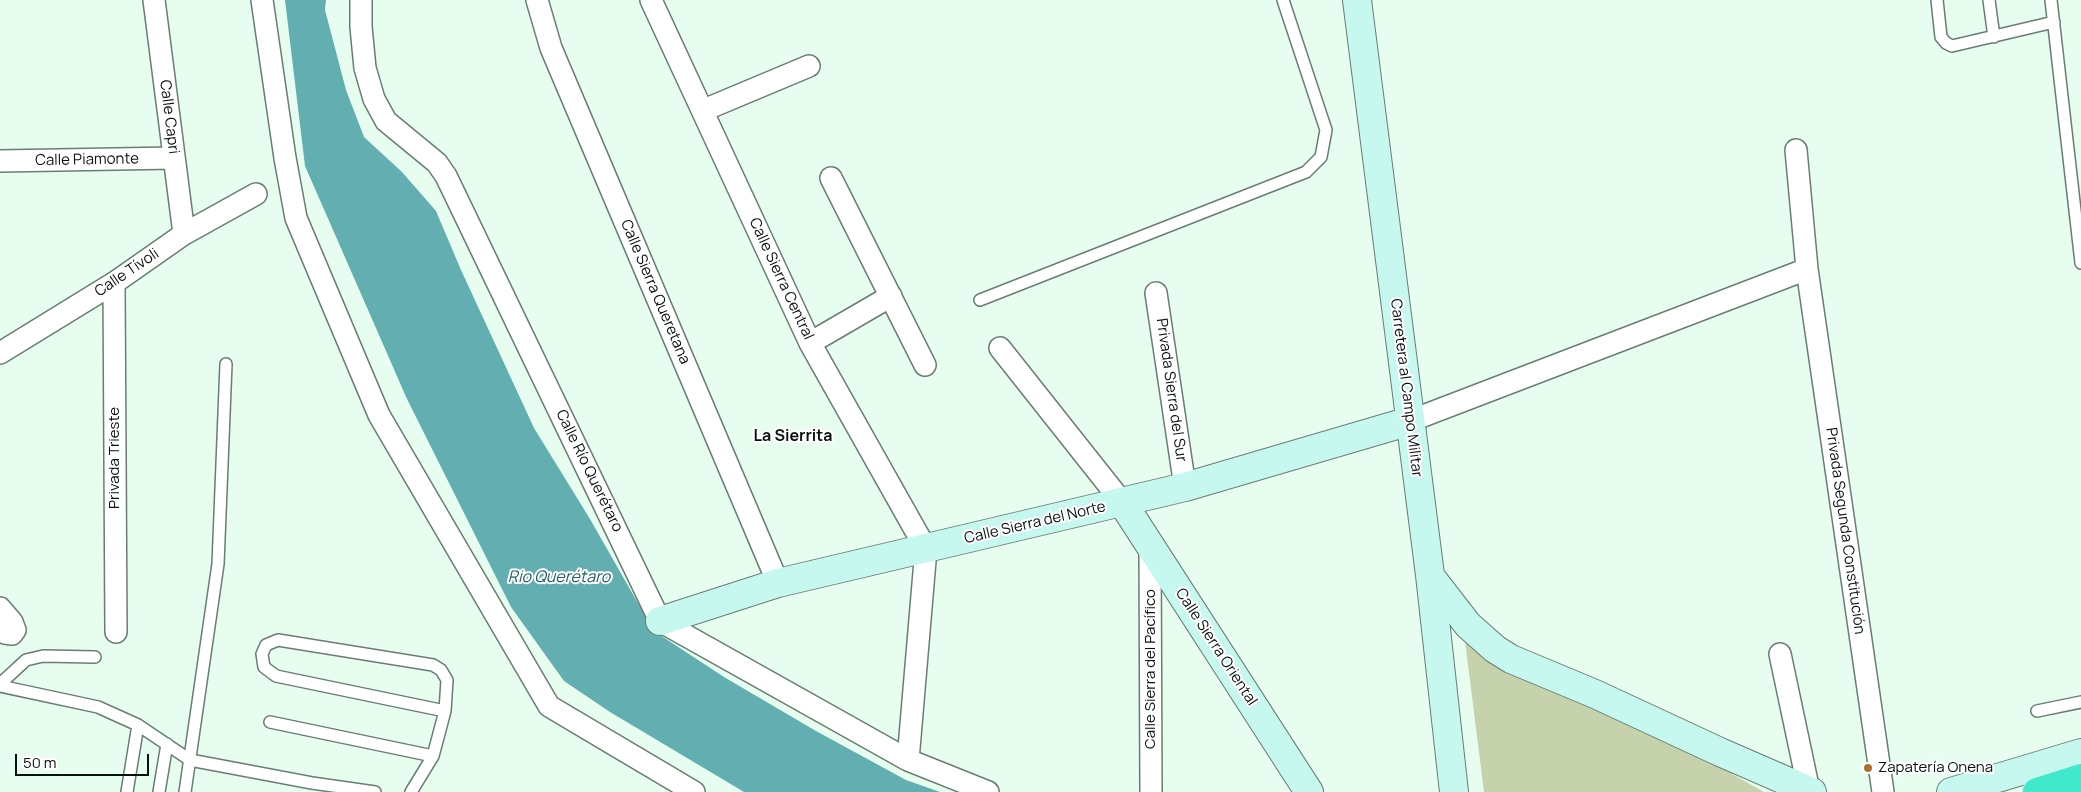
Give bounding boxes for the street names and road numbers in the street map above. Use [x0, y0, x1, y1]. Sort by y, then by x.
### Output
street label: Calle Capri [156, 79, 182, 155]
street label: Calle Piamonte [35, 150, 139, 170]
street label: Calle Sierra Central [745, 215, 817, 343]
street label: Calle Sierra Queretana [616, 217, 694, 367]
street label: Calle Tívoli [92, 245, 162, 301]
street label: Carretera al Campo Militar [1386, 298, 1426, 478]
street label: Privada Sierra del Sur [1152, 317, 1190, 463]
street label: Privada Trieste [106, 407, 124, 509]
street label: Calle Río Querétaro [552, 407, 626, 535]
street label: Privada Segunda Constitución [1822, 426, 1868, 636]
street label: Calle Sierra del Norte [963, 498, 1107, 548]
street label: Calle Sierra Oriental [1171, 585, 1261, 709]
street label: Calle Sierra del Pacífico [1142, 589, 1160, 749]

